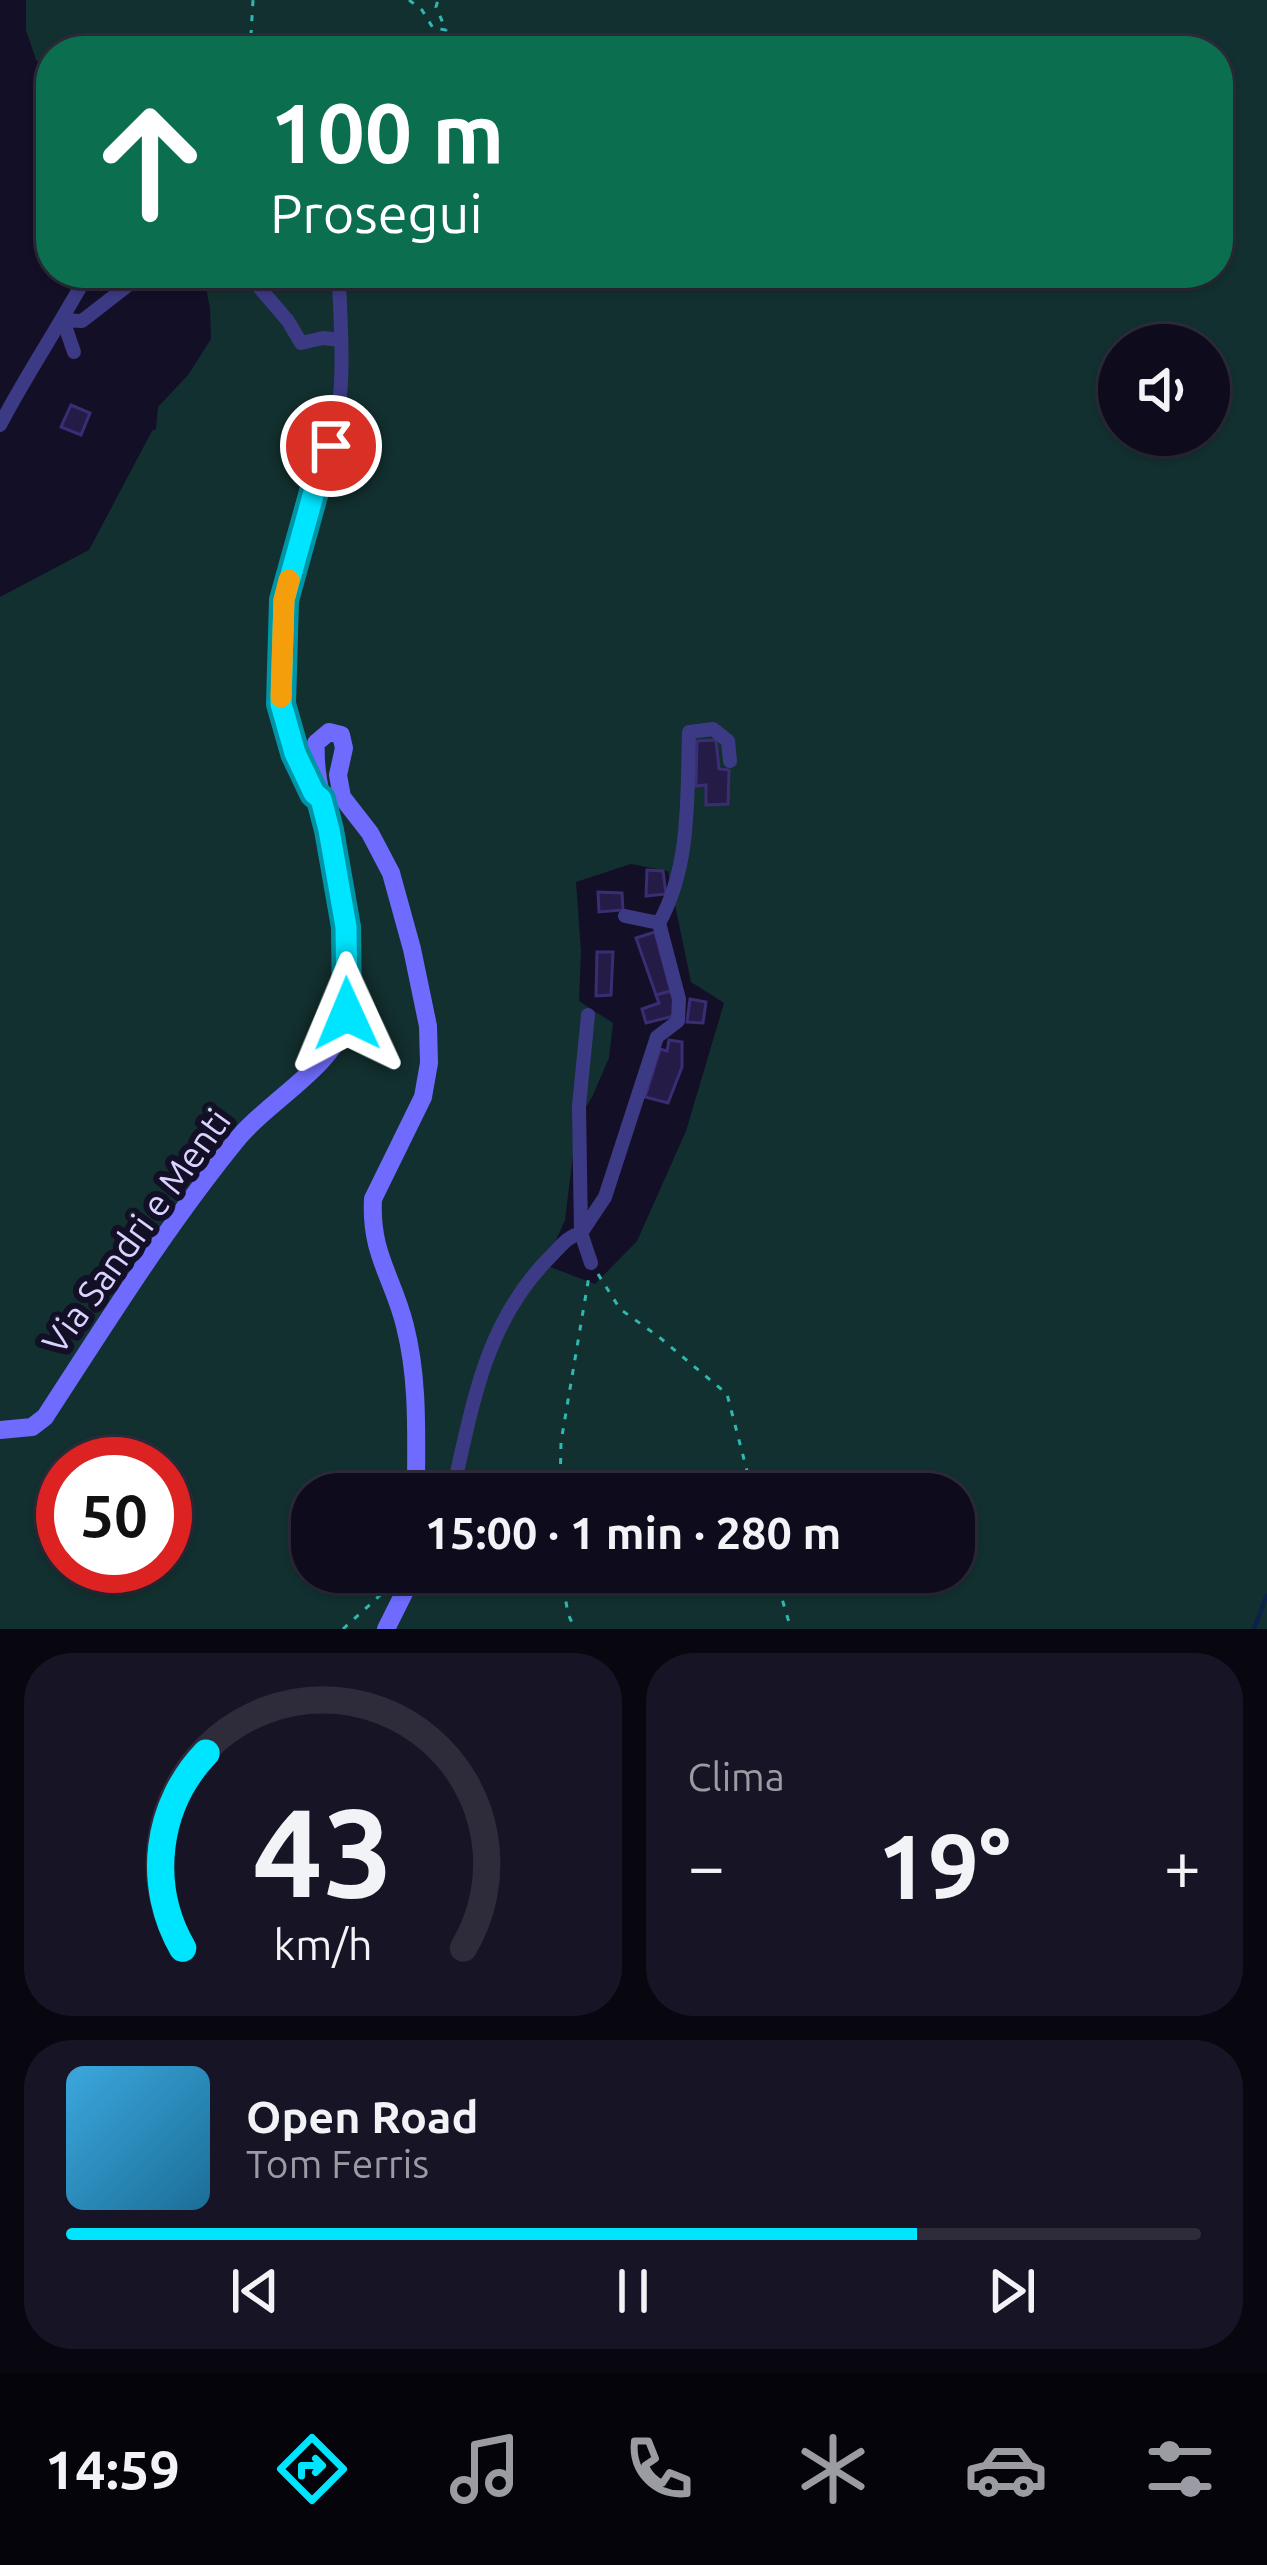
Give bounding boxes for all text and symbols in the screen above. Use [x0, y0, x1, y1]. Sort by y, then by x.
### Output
icon: ahead [72, 84, 228, 240]
text: 100 m [270, 85, 504, 179]
text: Prosegui [270, 183, 483, 243]
map controls [1098, 324, 1230, 456]
button: sound [1098, 324, 1230, 456]
pin [280, 395, 382, 497]
icon: arrive [298, 413, 364, 479]
position arrow [284, 951, 410, 1077]
street label: Via Sandri e Menti [33, 1101, 238, 1361]
speed limit sign: 50 [36, 1437, 192, 1593]
text: 15:00 · 1 min · 280 m [425, 1507, 841, 1558]
text: Clima [688, 1755, 785, 1798]
text: 43 [252, 1781, 393, 1921]
text: 19° [878, 1815, 1011, 1916]
text: − [688, 1828, 725, 1902]
text: + [1164, 1828, 1201, 1902]
text: km/h [273, 1919, 372, 1967]
text: Open Road [246, 2091, 478, 2142]
text: Tom Ferris [246, 2142, 429, 2185]
icon: previous [222, 2258, 288, 2324]
icon: pause [600, 2258, 666, 2324]
icon: next [979, 2258, 1045, 2324]
icon: directions [270, 2427, 354, 2511]
icon: music [443, 2427, 527, 2511]
icon: phone [617, 2427, 701, 2511]
icon: climate [791, 2427, 875, 2511]
icon: car [964, 2427, 1048, 2511]
icon: filters [1138, 2427, 1222, 2511]
text: 14:59 [45, 2439, 180, 2499]

